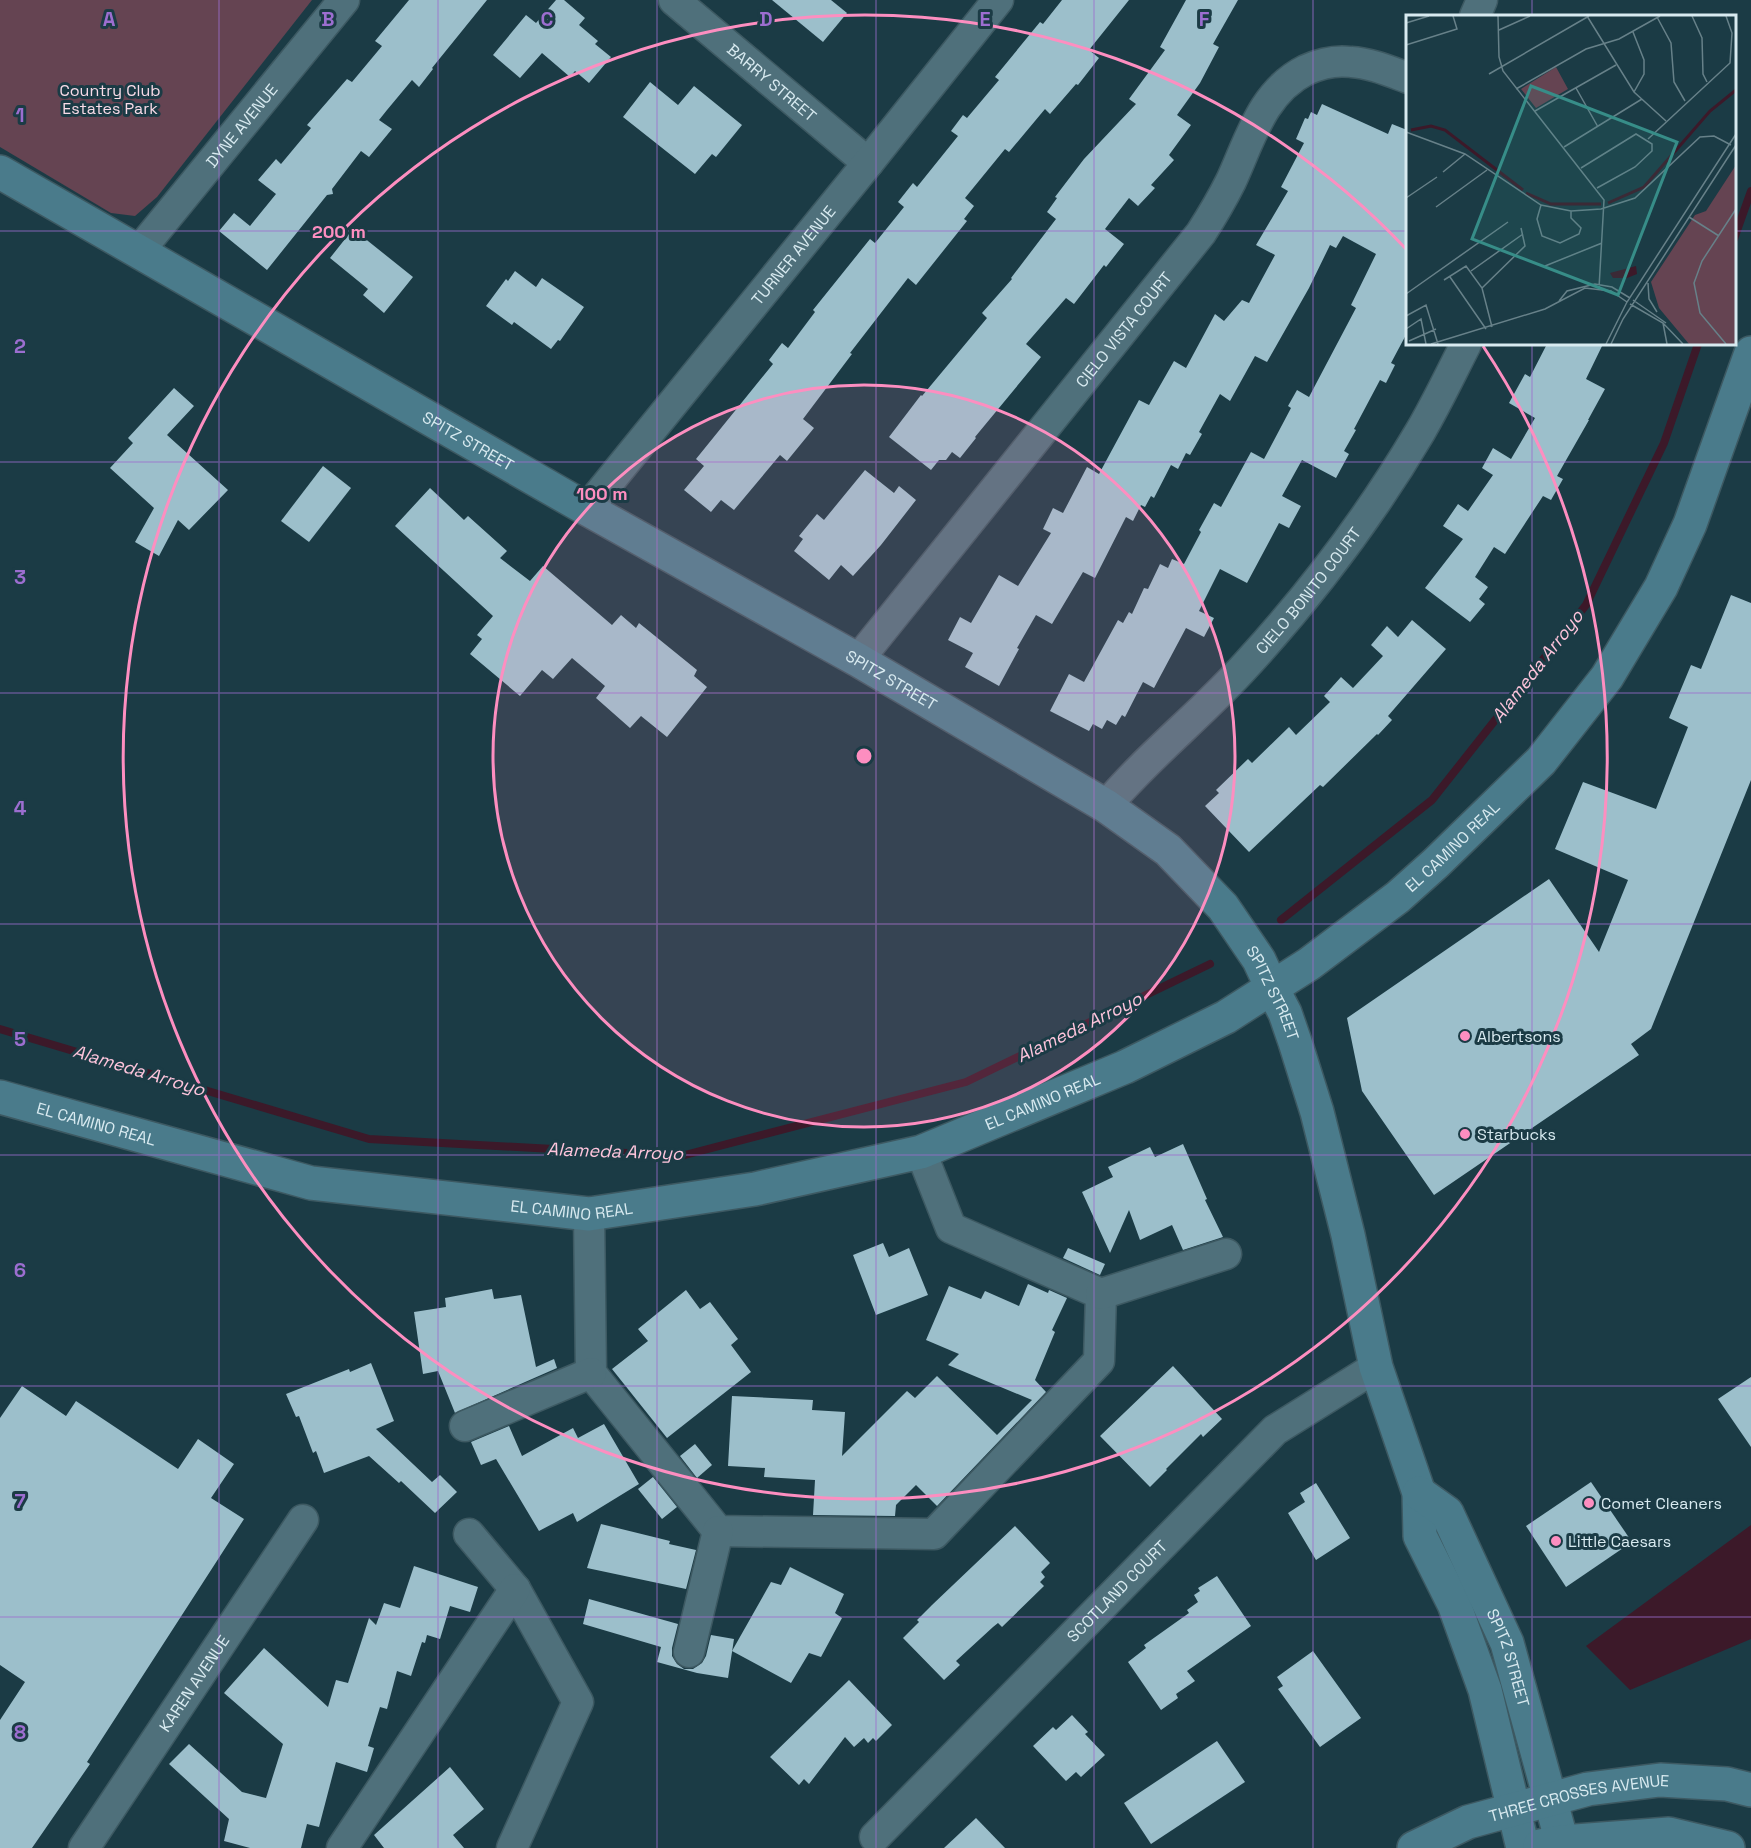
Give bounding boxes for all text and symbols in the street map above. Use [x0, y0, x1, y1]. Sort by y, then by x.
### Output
text: A [103, 6, 116, 32]
text: B [321, 6, 335, 32]
text: C [541, 6, 554, 32]
text: D [759, 6, 773, 32]
text: E [979, 6, 991, 32]
text: F [1199, 6, 1210, 32]
inset map [1406, 15, 1736, 345]
street label: BARRY STREET [723, 39, 821, 126]
street label: DYNE AVENUE [201, 79, 282, 172]
park label: Country Club Estates Park [59, 80, 161, 119]
text: 1 [15, 102, 25, 128]
street label: TURNER AVENUE [746, 201, 840, 309]
text: 200 m [312, 220, 366, 243]
street label: CIELO VISTA COURT [1071, 267, 1176, 392]
text: 2 [14, 333, 26, 359]
street label: SPITZ STREET [419, 406, 518, 475]
text: 100 m [576, 482, 628, 505]
street label: CIELO BONITO COURT [1251, 523, 1365, 658]
text: 3 [14, 564, 26, 590]
water label: Alameda Arroyo [1486, 604, 1589, 727]
street label: SPITZ STREET [842, 645, 941, 715]
centre of rings [854, 746, 874, 766]
text: 4 [14, 795, 27, 821]
street label: EL CAMINO REAL [1400, 796, 1504, 896]
street label: SPITZ STREET [1242, 941, 1304, 1043]
water label: Alameda Arroyo [1013, 986, 1146, 1067]
text: 5 [14, 1026, 26, 1052]
place label: Albertsons [1477, 1026, 1561, 1047]
marker: Albertsons [1458, 1029, 1472, 1043]
water label: Alameda Arroyo [70, 1039, 208, 1101]
street label: EL CAMINO REAL [982, 1068, 1104, 1135]
street label: EL CAMINO REAL [34, 1097, 159, 1150]
place label: Starbucks [1477, 1124, 1556, 1145]
marker: Starbucks [1458, 1127, 1472, 1141]
water label: Alameda Arroyo [546, 1137, 684, 1165]
street label: EL CAMINO REAL [509, 1195, 634, 1225]
text: 6 [14, 1257, 26, 1283]
text: 7 [14, 1488, 26, 1514]
place label: Comet Cleaners [1601, 1493, 1722, 1514]
marker: Comet Cleaners [1582, 1496, 1596, 1510]
place label: Little Caesars [1568, 1531, 1671, 1552]
marker: Little Caesars [1549, 1534, 1563, 1548]
street label: SCOTLAND COURT [1062, 1535, 1172, 1646]
street label: SPITZ STREET [1482, 1605, 1535, 1709]
street label: KAREN AVENUE [154, 1631, 234, 1736]
text: 8 [14, 1719, 26, 1745]
street label: THREE CROSSES AVENUE [1486, 1770, 1670, 1826]

